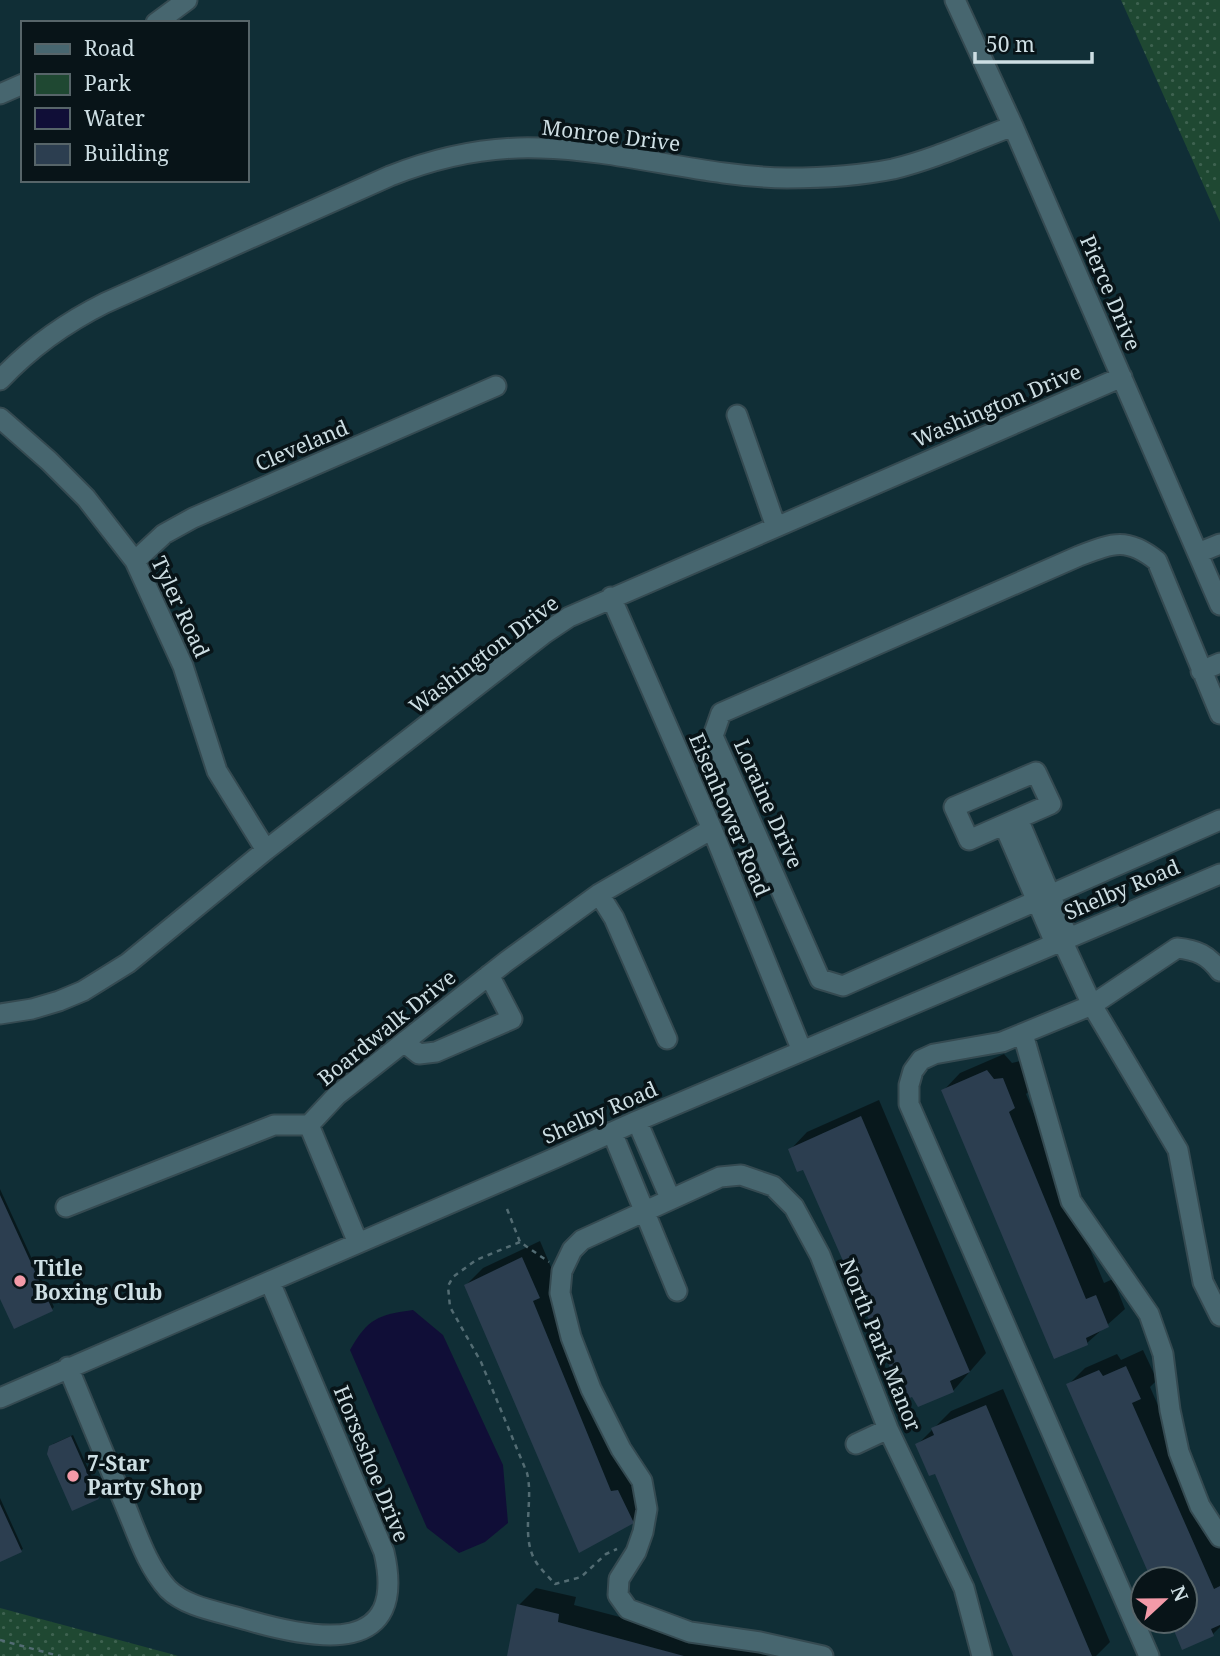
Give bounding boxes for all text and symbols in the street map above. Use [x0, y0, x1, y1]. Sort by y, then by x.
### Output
legend [21, 21, 248, 182]
scale bar [975, 21, 1092, 65]
text: 50 m [986, 30, 1035, 58]
text: Road [84, 34, 135, 62]
text: Park [84, 69, 131, 97]
text: Water [84, 104, 145, 132]
street label: Monroe Drive [540, 113, 682, 157]
text: Building [84, 139, 169, 167]
street label: Pierce Drive [1074, 231, 1148, 355]
street label: Washington Drive [908, 357, 1085, 453]
street label: Cleveland [251, 413, 353, 477]
street label: Tyler Road [145, 552, 217, 662]
street label: Washington Drive [403, 589, 564, 720]
street label: Eisenhower Road [683, 729, 777, 901]
street label: Loraine Drive [728, 735, 810, 873]
street label: Shelby Road [1060, 852, 1184, 926]
street label: Boardwalk Drive [312, 963, 461, 1092]
street label: Shelby Road [538, 1074, 662, 1150]
place label: Title Boxing Club [34, 1254, 162, 1306]
street label: North Park Manor [834, 1254, 928, 1435]
marker: Title Boxing Club [12, 1273, 28, 1289]
street label: Horseshoe Drive [328, 1381, 416, 1546]
place label: 7-Star Party Shop [87, 1449, 203, 1501]
marker: 7-Star Party Shop [65, 1468, 81, 1484]
north arrow [1129, 1565, 1199, 1635]
text: N [1165, 1582, 1195, 1605]

